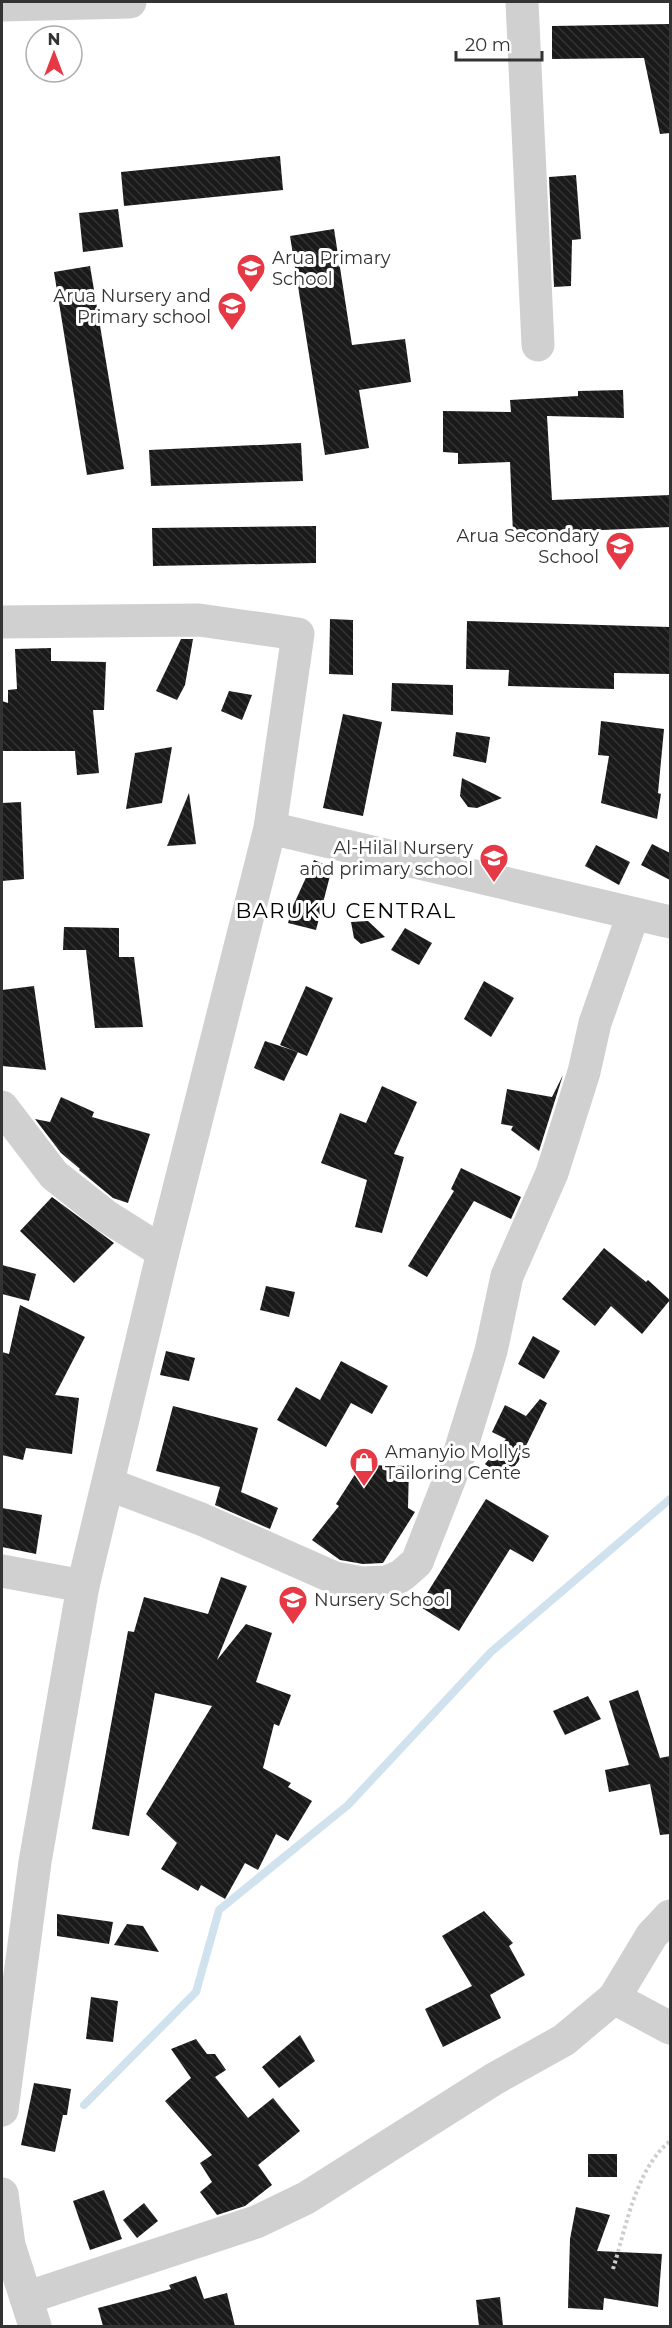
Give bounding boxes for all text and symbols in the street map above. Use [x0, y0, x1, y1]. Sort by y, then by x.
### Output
north arrow [24, 24, 84, 84]
scale bar [456, 24, 542, 62]
text: N [48, 30, 60, 49]
text: 20 m [465, 34, 511, 56]
place label: Arua Primary School [272, 247, 391, 290]
school or university icon: Arua Primary School [235, 252, 267, 294]
place label: Arua Nursery and Primary school [53, 285, 211, 328]
school or university icon: Arua Nursery and Primary school [216, 290, 248, 332]
place label: Arua Secondary School [456, 525, 599, 568]
school or university icon: Arua Secondary School [604, 530, 636, 572]
place label: Al-Hilal Nursery and primary school [300, 837, 473, 880]
school or university icon: Al-Hilal Nursery and primary school [478, 842, 510, 884]
district label: BARUKU CENTRAL [235, 898, 457, 923]
place label: Amanyio Molly's Tailoring Cente [385, 1441, 531, 1484]
shop icon: Amanyio Molly's Tailoring Cente [348, 1446, 380, 1488]
school or university icon: Nursery School [277, 1584, 309, 1626]
place label: Nursery School [314, 1589, 450, 1611]

